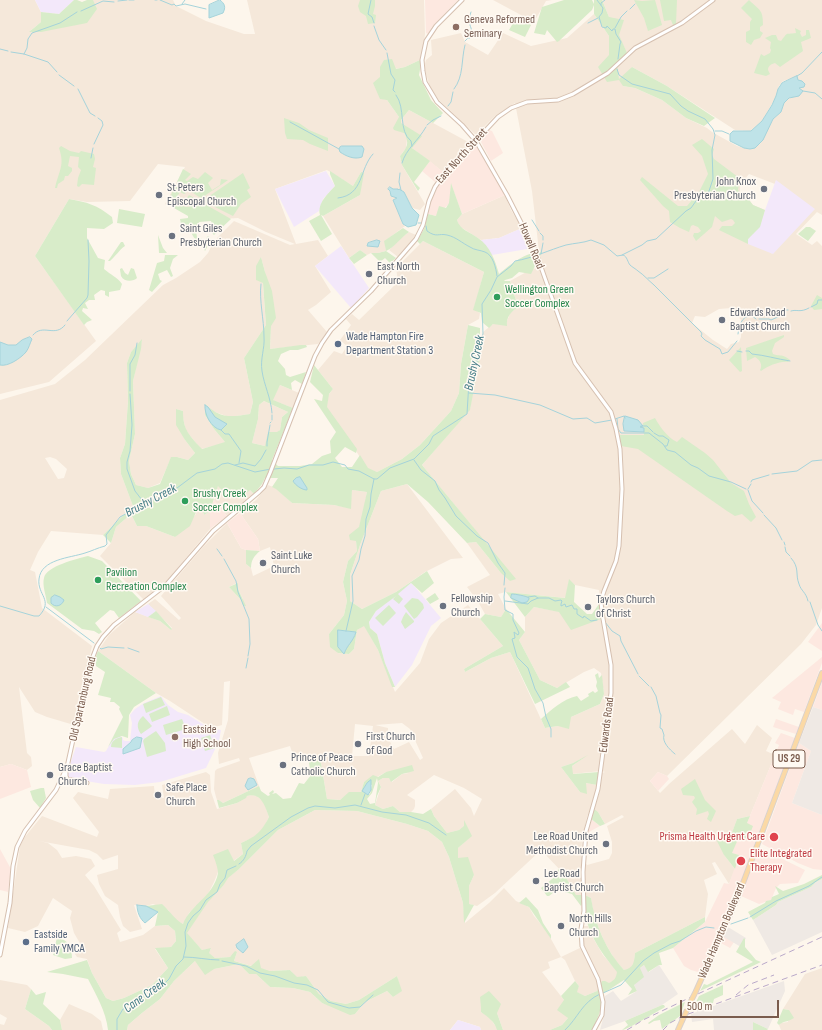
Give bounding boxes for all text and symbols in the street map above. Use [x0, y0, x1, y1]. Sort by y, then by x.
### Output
place label: Geneva Reformed Seminary [464, 13, 535, 41]
marker: Geneva Reformed Seminary [451, 22, 461, 32]
street label: East North Street [433, 125, 491, 187]
place label: John Knox Presbyterian Church [674, 175, 756, 203]
place label: St Peters Episcopal Church [167, 181, 236, 209]
marker: John Knox Presbyterian Church [759, 184, 769, 194]
marker: St Peters Episcopal Church [154, 190, 164, 200]
street label: Howell Road [515, 221, 547, 271]
place label: Saint Giles Presbyterian Church [180, 222, 262, 250]
marker: Saint Giles Presbyterian Church [167, 231, 177, 241]
place label: East North Church [377, 260, 420, 288]
marker: East North Church [364, 269, 374, 279]
place label: Wellington Green Soccer Complex [505, 283, 574, 311]
marker: Wellington Green Soccer Complex [492, 292, 502, 302]
place label: Edwards Road Baptist Church [730, 306, 790, 334]
marker: Edwards Road Baptist Church [717, 315, 727, 325]
place label: Wade Hampton Fire Department Station 3 [346, 330, 433, 358]
water label: Brushy Creek [462, 334, 488, 392]
marker: Wade Hampton Fire Department Station 3 [333, 339, 343, 349]
water label: Brushy Creek [123, 481, 179, 521]
place label: Brushy Creek Soccer Complex [193, 487, 258, 515]
marker: Brushy Creek Soccer Complex [180, 496, 190, 506]
place label: Saint Luke Church [271, 549, 312, 577]
marker: Saint Luke Church [258, 558, 268, 568]
place label: Pavilion Recreation Complex [106, 566, 186, 594]
marker: Pavilion Recreation Complex [93, 575, 103, 585]
place label: Fellowship Church [451, 592, 493, 620]
place label: Taylors Church of Christ [596, 593, 655, 621]
marker: Fellowship Church [438, 601, 448, 611]
marker: Taylors Church of Christ [583, 602, 593, 612]
street label: Old Spartanburg Road [66, 655, 100, 743]
street label: Edwards Road [596, 697, 618, 753]
place label: Eastside High School [183, 723, 230, 751]
place label: First Church of God [366, 730, 415, 758]
marker: Eastside High School [170, 732, 180, 742]
marker: First Church of God [353, 739, 363, 749]
road number: US 29 [773, 750, 805, 768]
place label: Prince of Peace Catholic Church [291, 751, 356, 779]
marker: Prince of Peace Catholic Church [278, 760, 288, 770]
place label: Grace Baptist Church [58, 761, 112, 789]
marker: Grace Baptist Church [45, 770, 55, 780]
place label: Safe Place Church [166, 781, 207, 809]
marker: Safe Place Church [153, 790, 163, 800]
place label: Lee Road United Methodist Church [526, 830, 598, 858]
place label: Prisma Health Urgent Care [660, 830, 765, 844]
marker: Prisma Health Urgent Care [768, 831, 780, 843]
marker: Lee Road United Methodist Church [601, 839, 611, 849]
place label: Elite Integrated Therapy [750, 847, 812, 875]
marker: Elite Integrated Therapy [735, 855, 747, 867]
place label: Lee Road Baptist Church [544, 867, 604, 895]
marker: Lee Road Baptist Church [531, 876, 541, 886]
street label: Wade Hampton Boulevard [695, 881, 749, 981]
place label: North Hills Church [569, 912, 611, 940]
marker: North Hills Church [556, 921, 566, 931]
place label: Eastside Family YMCA [34, 928, 85, 956]
marker: Eastside Family YMCA [21, 937, 31, 947]
water label: Cane Creek [121, 975, 169, 1017]
scale bar [682, 992, 781, 1018]
text: 500 m [687, 999, 712, 1014]

